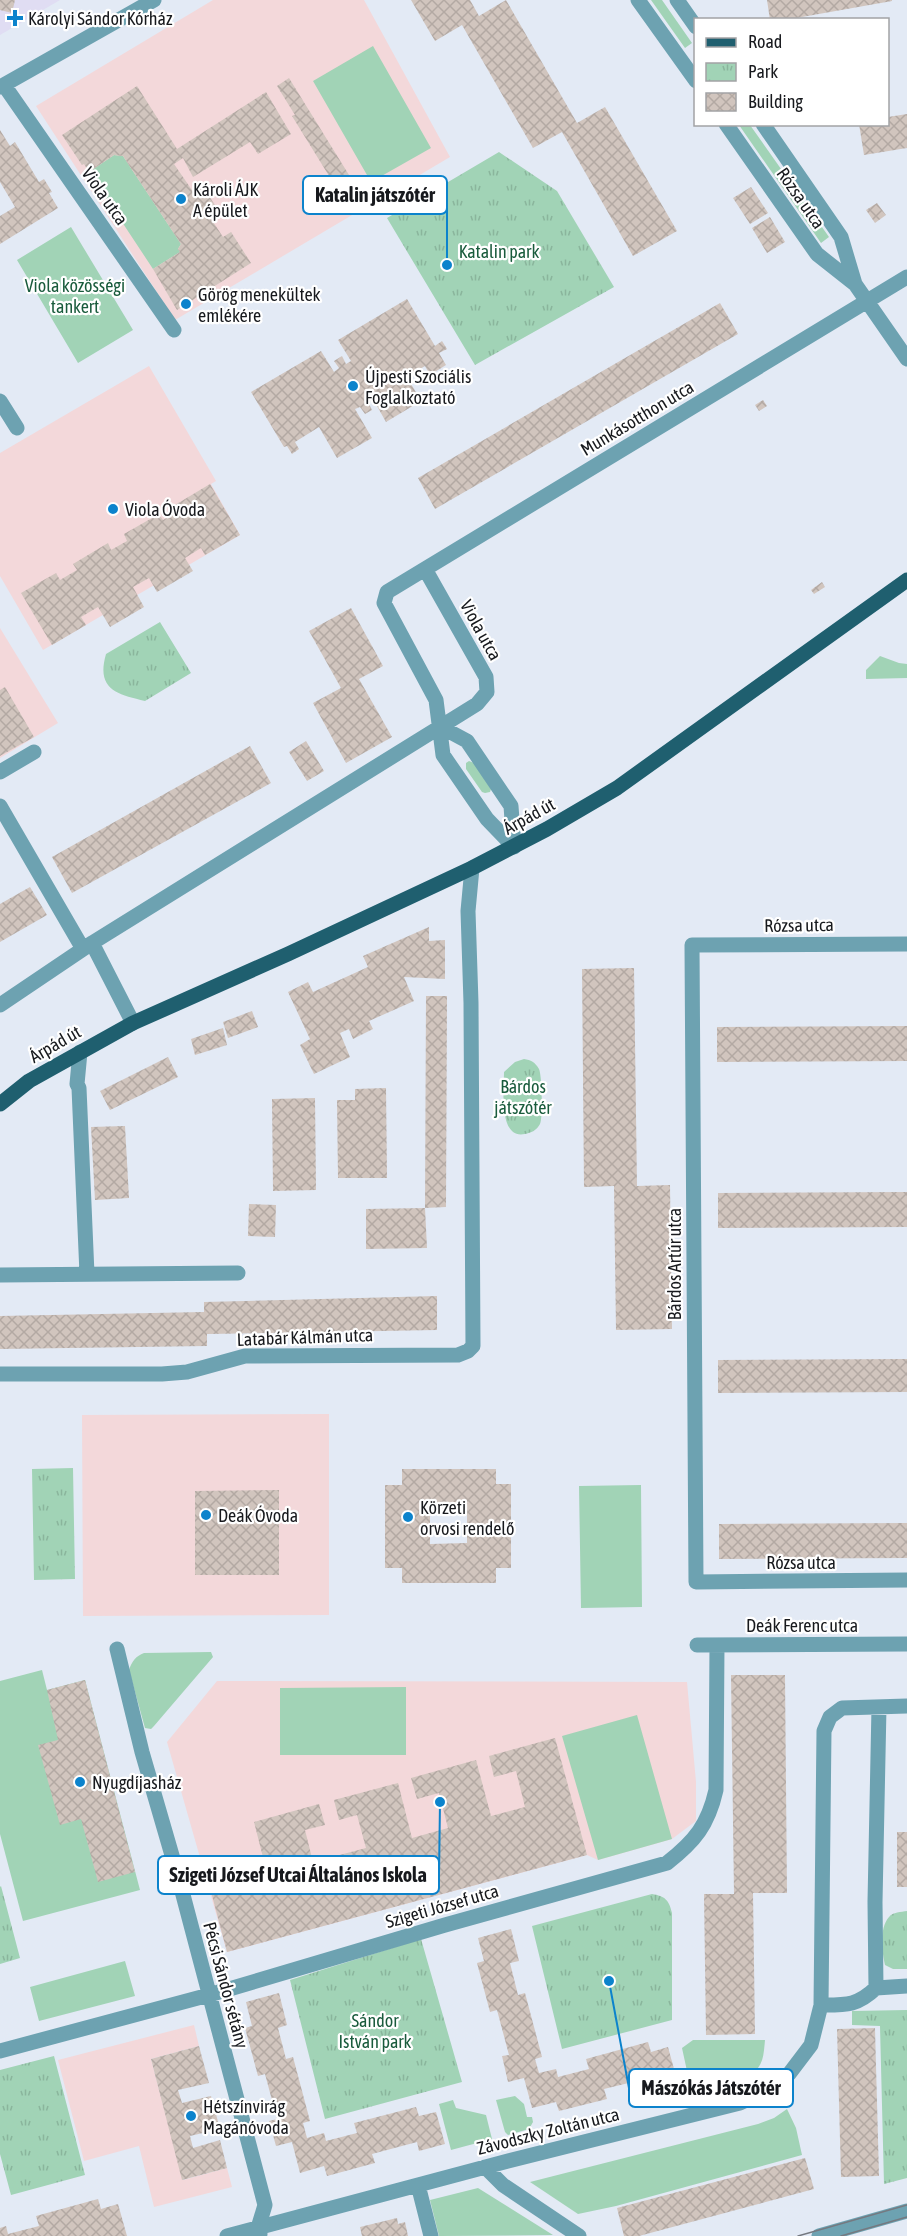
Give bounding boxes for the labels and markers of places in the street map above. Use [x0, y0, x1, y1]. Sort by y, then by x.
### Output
place label: Károlyi Sándor Kórház [28, 8, 173, 29]
marker: Károlyi Sándor Kórház [6, 9, 24, 27]
callout: Katalin játszótér [303, 176, 447, 214]
place label: Károli ÁJK A épület [193, 179, 259, 221]
marker: Károli ÁJK A épület [174, 192, 188, 206]
place label: Görög menekültek emlékére [198, 284, 321, 326]
marker: Görög menekültek emlékére [179, 297, 193, 311]
place label: Újpesti Szociális Foglalkoztató [365, 366, 471, 408]
marker: Újpesti Szociális Foglalkoztató [346, 379, 360, 393]
place label: Viola Óvoda [125, 499, 205, 520]
marker: Viola Óvoda [106, 502, 120, 516]
place label: Körzeti orvosi rendelő [420, 1497, 514, 1539]
place label: Deák Óvoda [218, 1505, 298, 1526]
marker: Deák Óvoda [199, 1508, 213, 1522]
marker: Körzeti orvosi rendelő [401, 1510, 415, 1524]
place label: Nyugdíjasház [92, 1772, 182, 1793]
marker: Nyugdíjasház [73, 1775, 87, 1789]
callout: Szigeti József Utcai Általános Iskola [158, 1856, 439, 1894]
callout: Mászókás Játszótér [629, 2069, 793, 2107]
place label: Hétszínvirág Magánóvoda [203, 2096, 289, 2138]
marker: Hétszínvirág Magánóvoda [184, 2109, 198, 2123]

